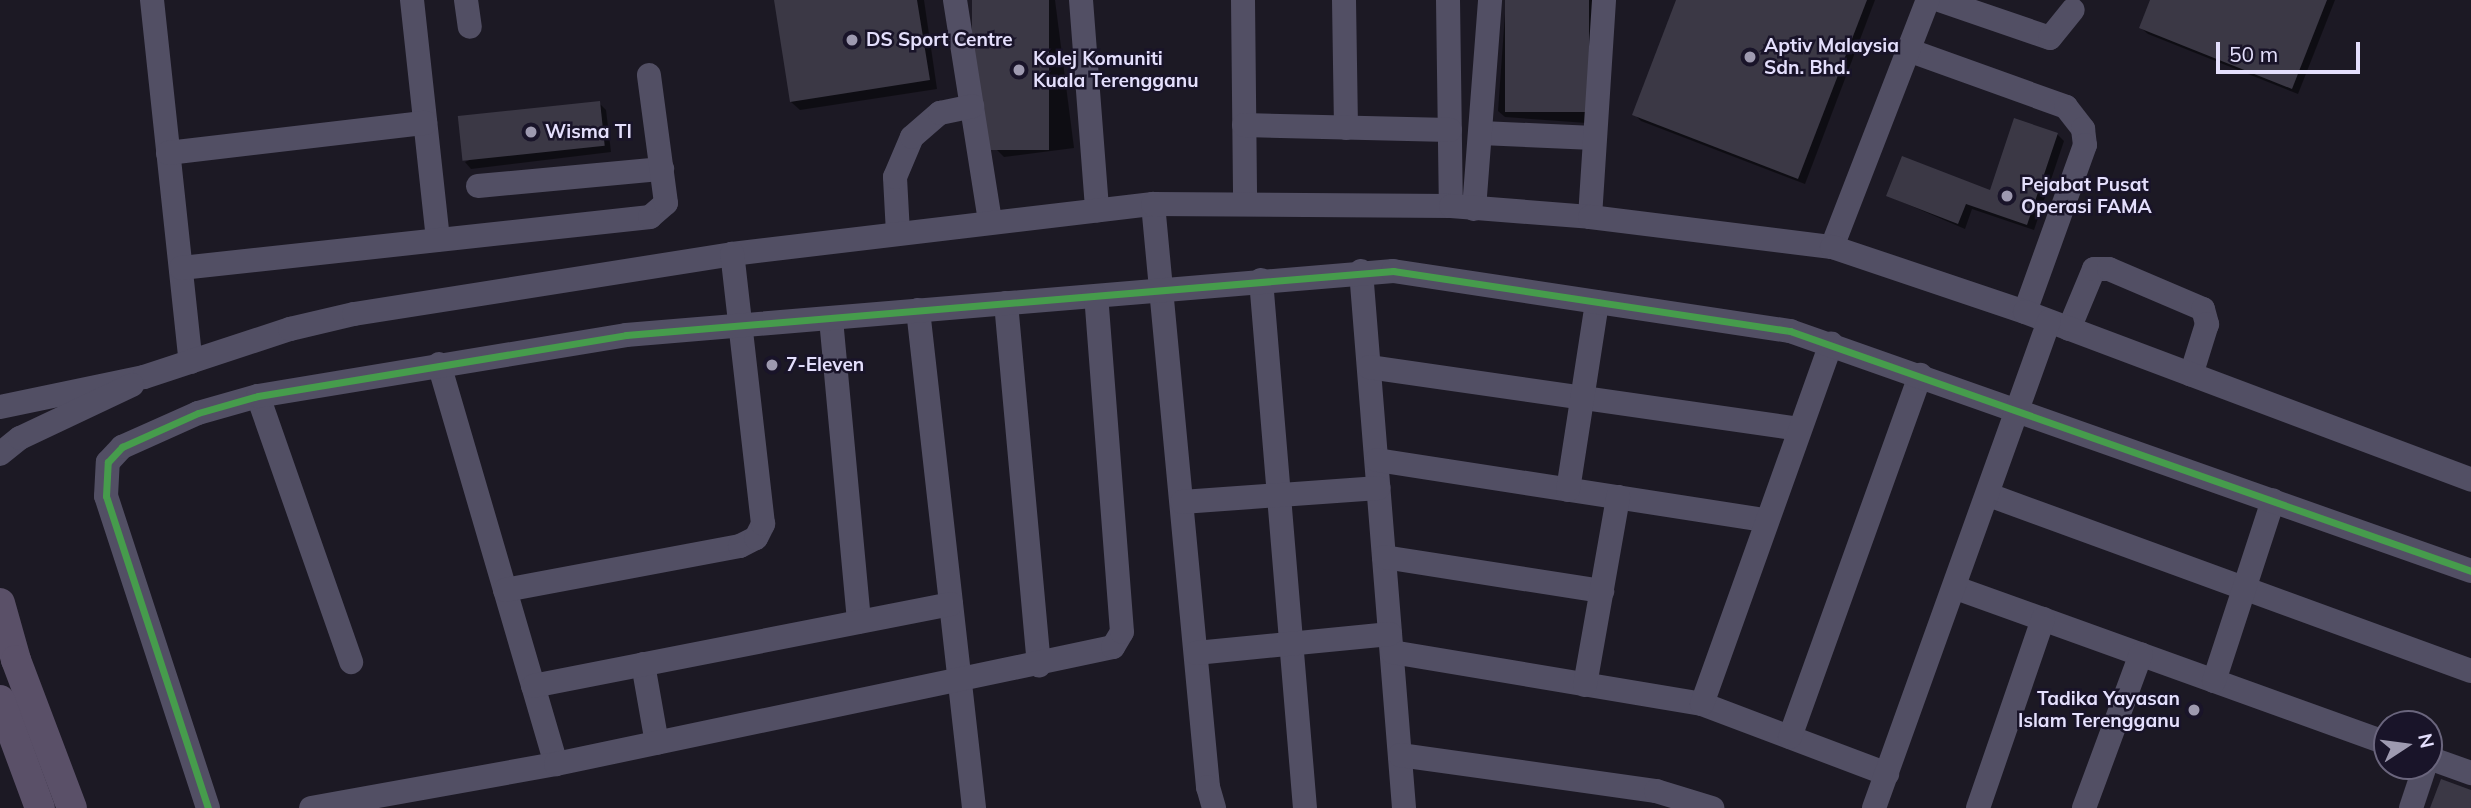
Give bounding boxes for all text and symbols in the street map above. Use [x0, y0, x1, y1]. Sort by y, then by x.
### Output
scale bar [2219, 28, 2362, 72]
place label: DS Sport Centre [866, 29, 1013, 51]
marker: DS Sport Centre [844, 32, 860, 48]
place label: Aptiv Malaysia Sdn. Bhd. [1764, 35, 1899, 79]
text: 50 m [2229, 41, 2278, 67]
place label: Kolej Komuniti Kuala Terengganu [1033, 48, 1199, 92]
marker: Aptiv Malaysia Sdn. Bhd. [1742, 49, 1758, 65]
marker: Kolej Komuniti Kuala Terengganu [1011, 62, 1027, 78]
place label: Wisma TI [545, 121, 632, 143]
marker: Wisma TI [523, 124, 539, 140]
place label: Pejabat Pusat Operasi FAMA [2021, 174, 2152, 218]
marker: Pejabat Pusat Operasi FAMA [1999, 188, 2015, 204]
place label: 7-Eleven [786, 354, 864, 376]
marker: 7-Eleven [764, 357, 780, 373]
place label: Tadika Yayasan Islam Terengganu [2018, 688, 2180, 732]
marker: Tadika Yayasan Islam Terengganu [2186, 702, 2202, 718]
north arrow [2373, 710, 2443, 780]
text: N [2413, 731, 2440, 750]

